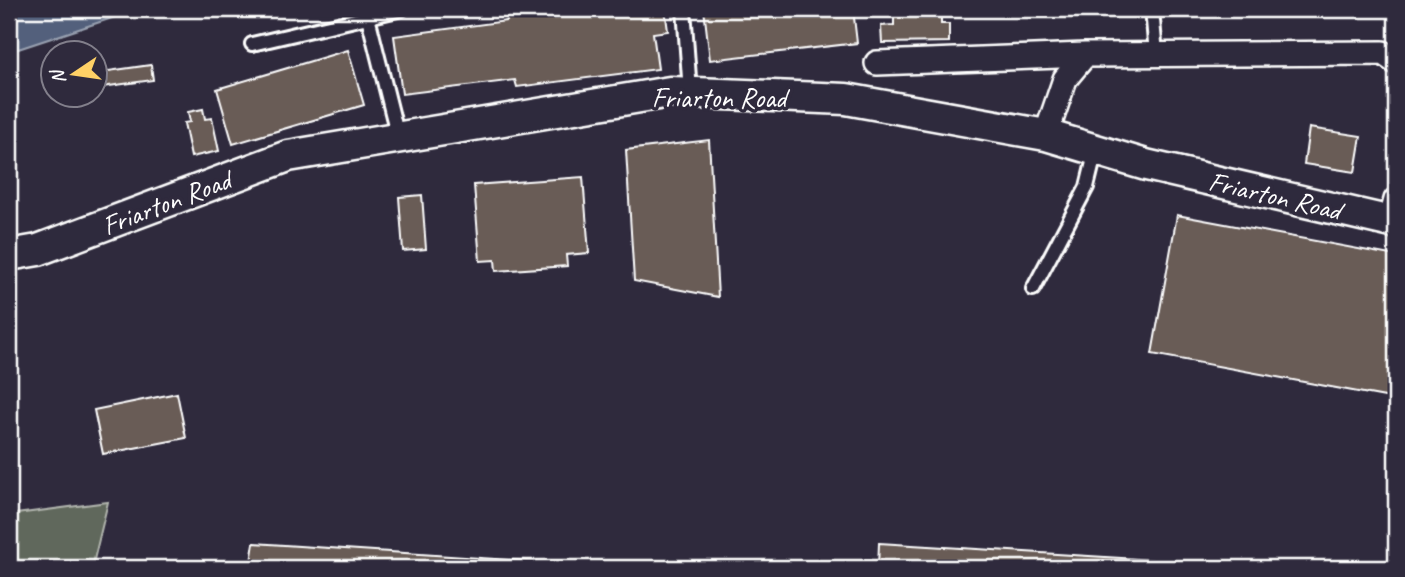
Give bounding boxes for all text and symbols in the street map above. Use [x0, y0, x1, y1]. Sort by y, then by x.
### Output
north arrow [38, 38, 108, 108]
text: N [45, 66, 71, 86]
street label: Friarton Road [652, 80, 790, 115]
street label: Friarton Road [97, 161, 239, 243]
street label: Friarton Road [1205, 163, 1348, 229]

